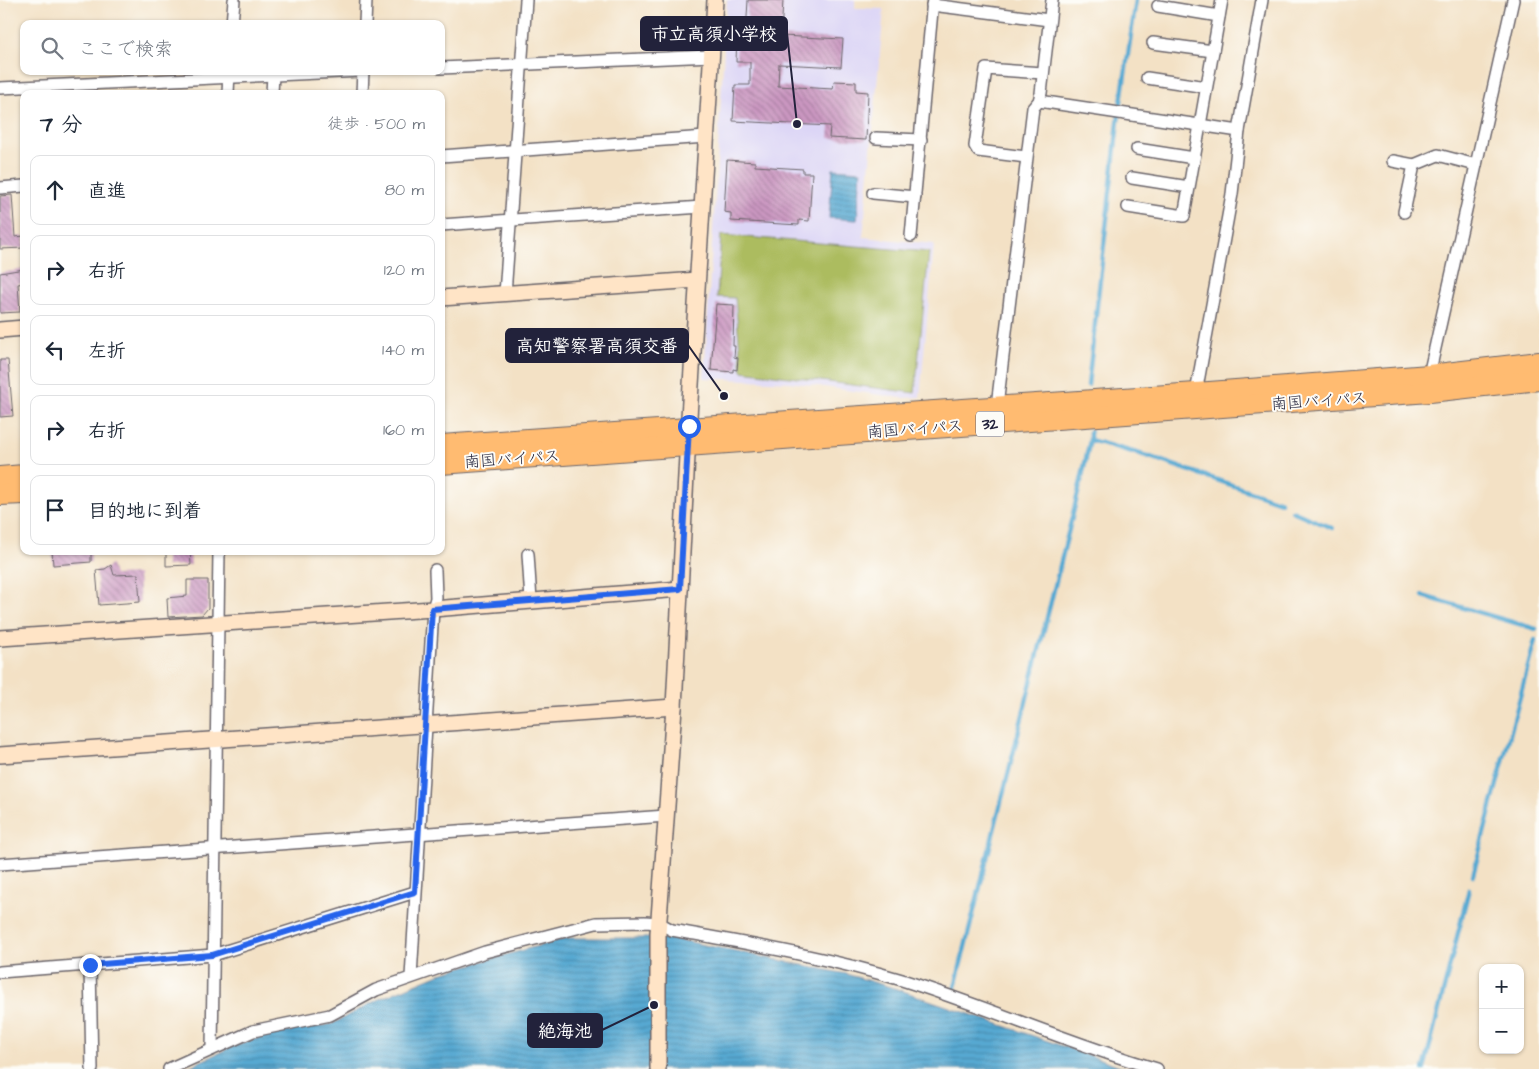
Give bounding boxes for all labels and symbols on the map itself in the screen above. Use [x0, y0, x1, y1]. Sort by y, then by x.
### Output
callout: 市立高須小学校 [641, 17, 787, 50]
text: 市立高須小学校 [651, 22, 777, 47]
callout: 高知警察署高須交番 [506, 329, 688, 362]
text: 高知警察署高須交番 [516, 334, 678, 359]
street label: 南国バイパス [1271, 387, 1367, 415]
road number: 32 [976, 412, 1004, 436]
route start [678, 415, 701, 438]
street label: 南国バイパス [867, 415, 963, 443]
street label: 南国バイパス [464, 445, 560, 473]
route end [79, 954, 102, 977]
callout: 絶海池 [528, 1014, 602, 1047]
text: 絶海池 [538, 1019, 592, 1044]

